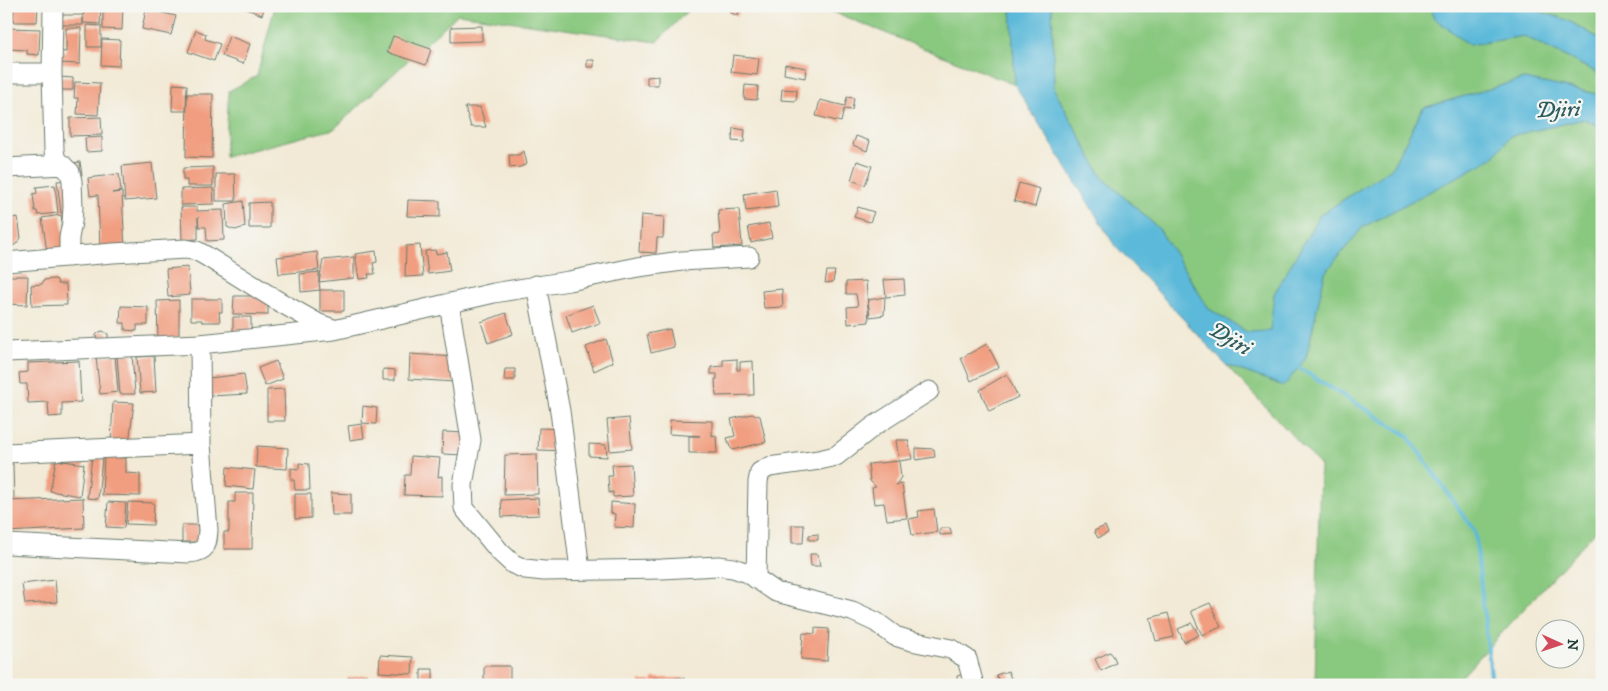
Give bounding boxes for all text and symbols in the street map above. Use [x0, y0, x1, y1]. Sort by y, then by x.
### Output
water label: Djiri [1535, 96, 1582, 124]
water label: Djiri [1204, 316, 1257, 363]
north arrow [1536, 618, 1586, 668]
text: N [1563, 638, 1581, 651]

